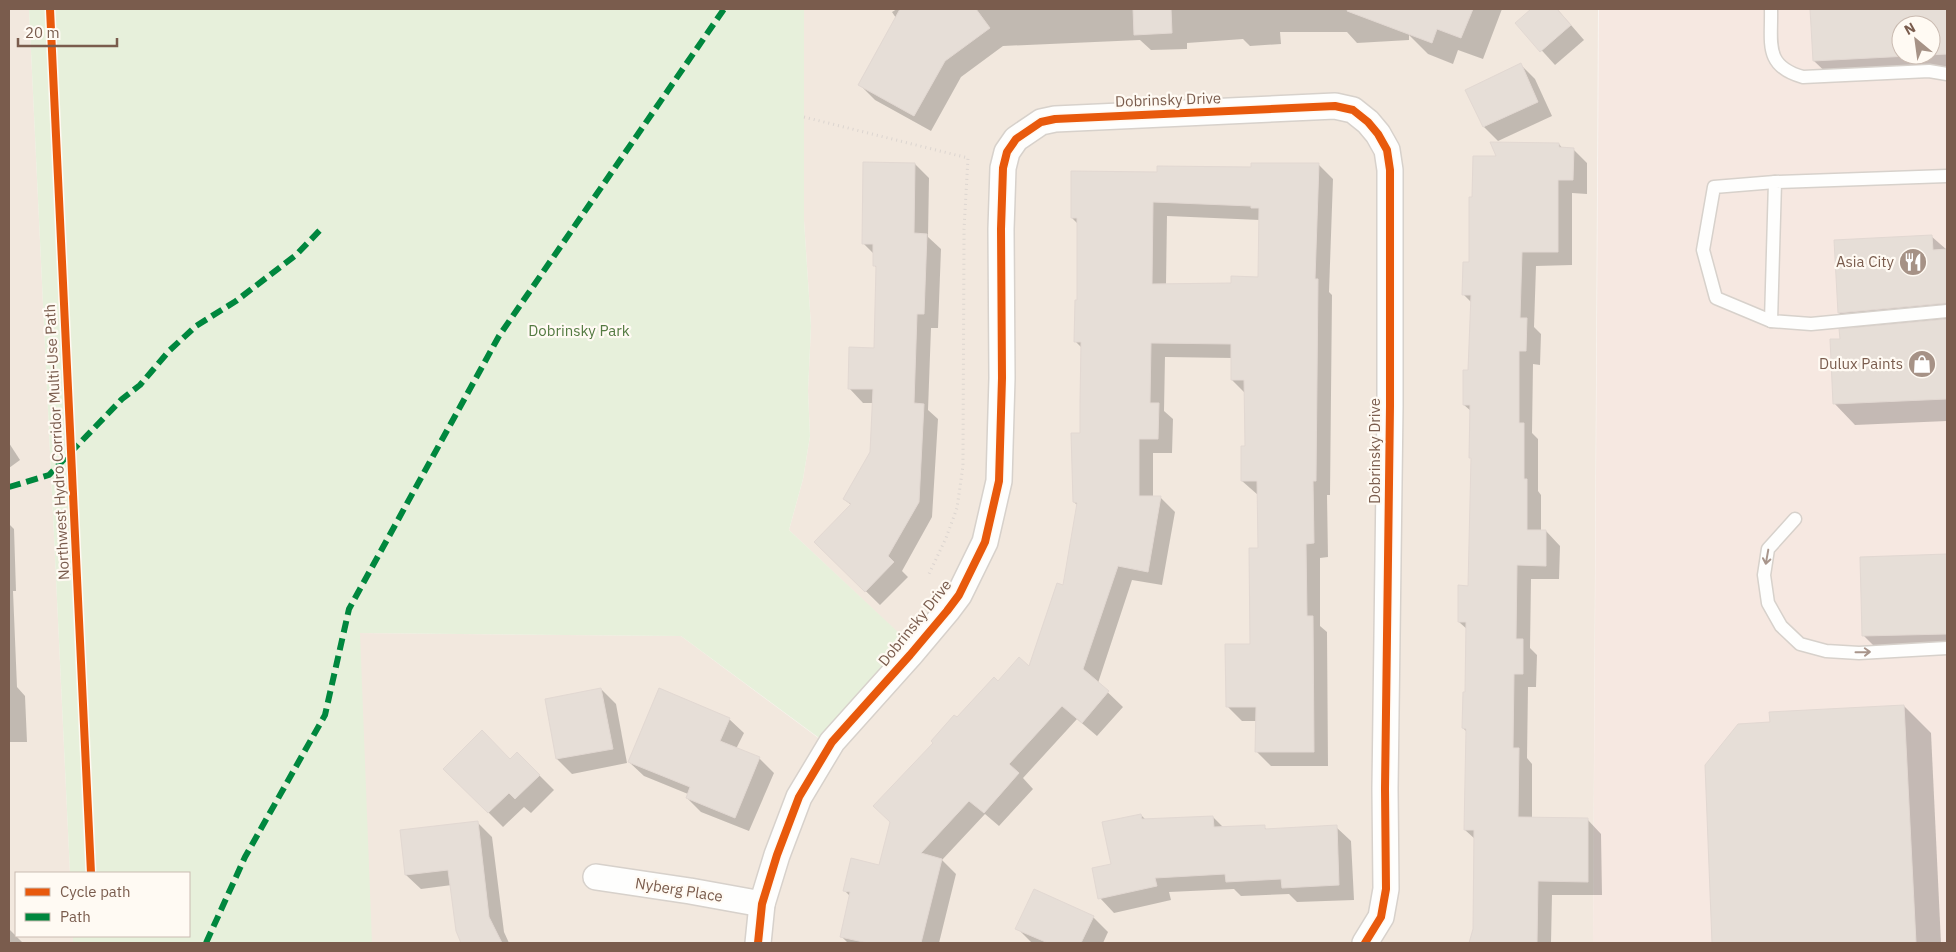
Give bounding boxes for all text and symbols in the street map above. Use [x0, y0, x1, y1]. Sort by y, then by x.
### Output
scale bar [18, 15, 116, 47]
north arrow [1891, 15, 1941, 65]
text: N [1901, 18, 1918, 39]
text: 20 m [25, 23, 60, 42]
street label: Dobrinsky Drive [1115, 88, 1221, 111]
restaurant icon: Asia City [1898, 247, 1928, 277]
place label: Asia City [1836, 252, 1895, 271]
street label: Northwest Hydro Corridor Multi-Use Path [40, 304, 73, 581]
park label: Dobrinsky Park [528, 321, 630, 340]
shop icon: Dulux Paints [1907, 349, 1937, 379]
place label: Dulux Paints [1819, 354, 1903, 373]
street label: Dobrinsky Drive [1365, 398, 1384, 504]
one-way arrow [1762, 549, 1772, 565]
street label: Dobrinsky Drive [874, 576, 955, 670]
one-way arrow [1854, 647, 1871, 657]
legend [15, 872, 190, 937]
street label: Nyberg Place [634, 873, 724, 906]
text: Cycle path [60, 882, 131, 901]
text: Path [60, 907, 91, 926]

